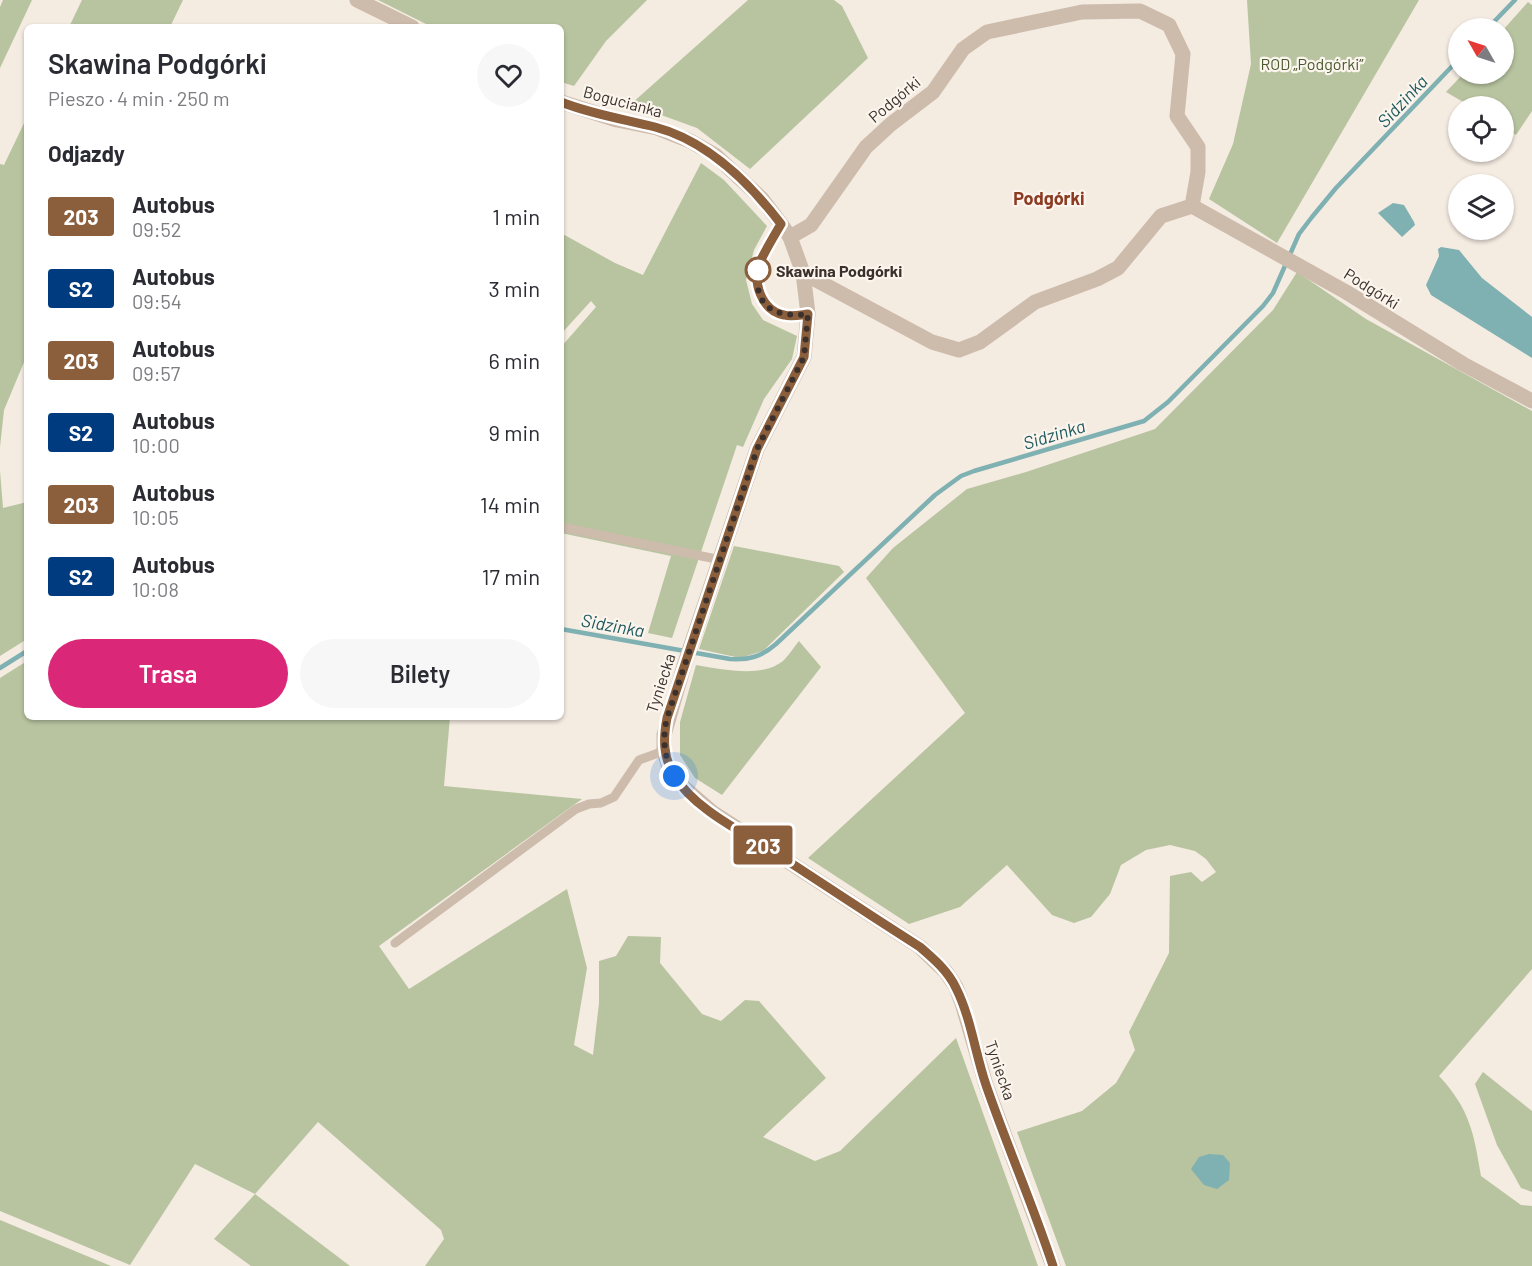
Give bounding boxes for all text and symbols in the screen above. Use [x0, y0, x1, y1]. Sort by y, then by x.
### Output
north arrow [1448, 18, 1514, 84]
map controls [1448, 18, 1514, 240]
button: heart [477, 44, 540, 107]
text: Skawina Podgórki [48, 46, 267, 80]
park label: ROD „Podgórki” [1260, 54, 1364, 73]
water label: Sidzinka [1372, 70, 1432, 132]
street label: Podgórki [864, 72, 924, 126]
street label: Bogucianka [581, 81, 665, 121]
text: Pieszo · 4 min · 250 m [48, 86, 230, 110]
button: locate [1448, 96, 1514, 162]
text: Odjazdy [48, 140, 125, 166]
button: layers [1448, 174, 1514, 240]
district label: Podgórki [1013, 187, 1085, 209]
text: Autobus [132, 191, 215, 217]
text: 1 min [492, 203, 540, 229]
text: 203 [63, 204, 99, 229]
text: 09:52 [132, 217, 182, 241]
marker: Skawina Podgórki [745, 257, 771, 283]
place label: Skawina Podgórki [776, 261, 902, 280]
text: Autobus [132, 263, 215, 289]
street label: Podgórki [1341, 264, 1403, 312]
text: 3 min [489, 275, 540, 301]
text: S2 [69, 276, 93, 301]
text: 09:54 [132, 289, 182, 313]
text: Autobus [132, 335, 215, 361]
text: 6 min [489, 347, 540, 373]
text: 203 [63, 348, 99, 373]
text: 09:57 [132, 361, 180, 385]
text: Autobus [132, 407, 215, 433]
water label: Sidzinka [1020, 414, 1088, 454]
text: 9 min [488, 419, 540, 445]
text: S2 [69, 420, 93, 445]
text: 10:00 [132, 433, 180, 457]
text: Autobus [132, 479, 215, 505]
text: 14 min [480, 491, 540, 517]
text: 203 [63, 492, 99, 517]
text: 10:05 [132, 505, 179, 529]
text: Autobus [132, 551, 215, 577]
text: 17 min [482, 563, 540, 589]
text: S2 [69, 564, 93, 589]
text: 10:08 [132, 577, 179, 601]
water label: Sidzinka [580, 609, 646, 641]
button: Trasa [48, 639, 288, 708]
button: Bilety [300, 639, 540, 708]
street label: Tyniecka [641, 651, 679, 715]
your location [659, 761, 689, 791]
line badge: 203 [728, 826, 798, 864]
text: 203 [745, 833, 781, 858]
street label: Tyniecka [982, 1038, 1020, 1102]

